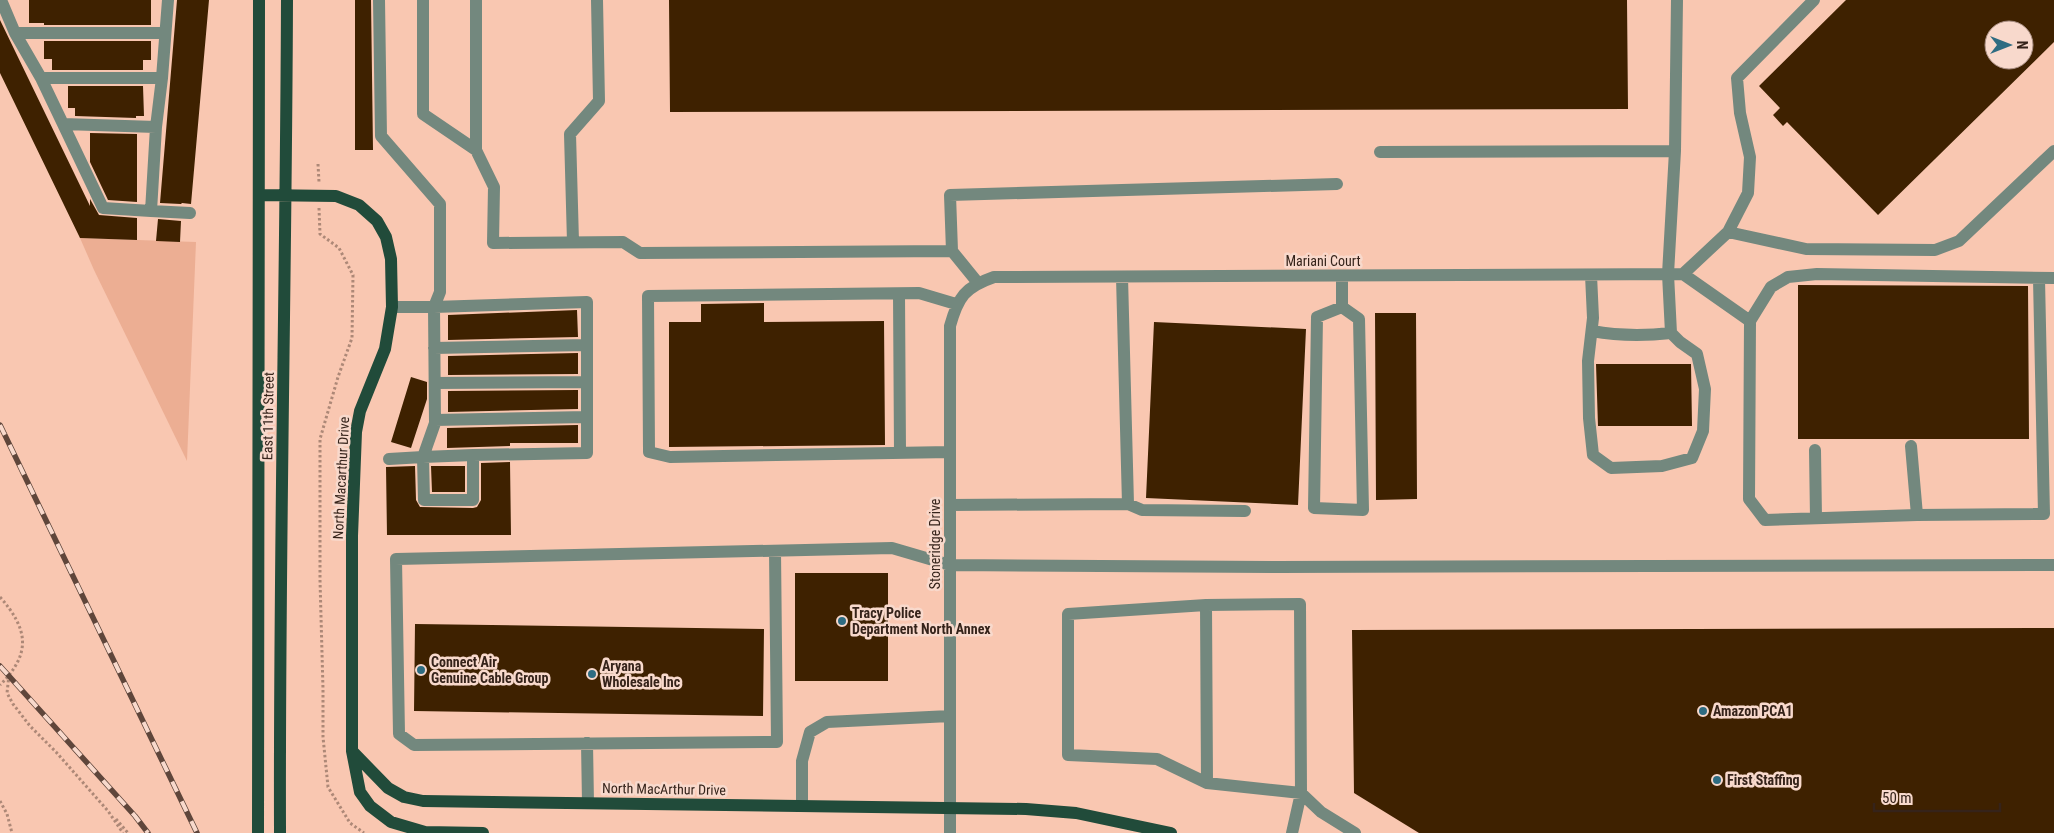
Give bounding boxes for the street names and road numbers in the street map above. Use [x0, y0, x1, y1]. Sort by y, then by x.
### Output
street label: Mariani Court [1285, 253, 1361, 269]
street label: East 11th Street [259, 372, 277, 460]
street label: North Macarthur Drive [330, 416, 352, 540]
street label: Stoneridge Drive [927, 498, 943, 589]
street label: North MacArthur Drive [602, 780, 727, 798]

